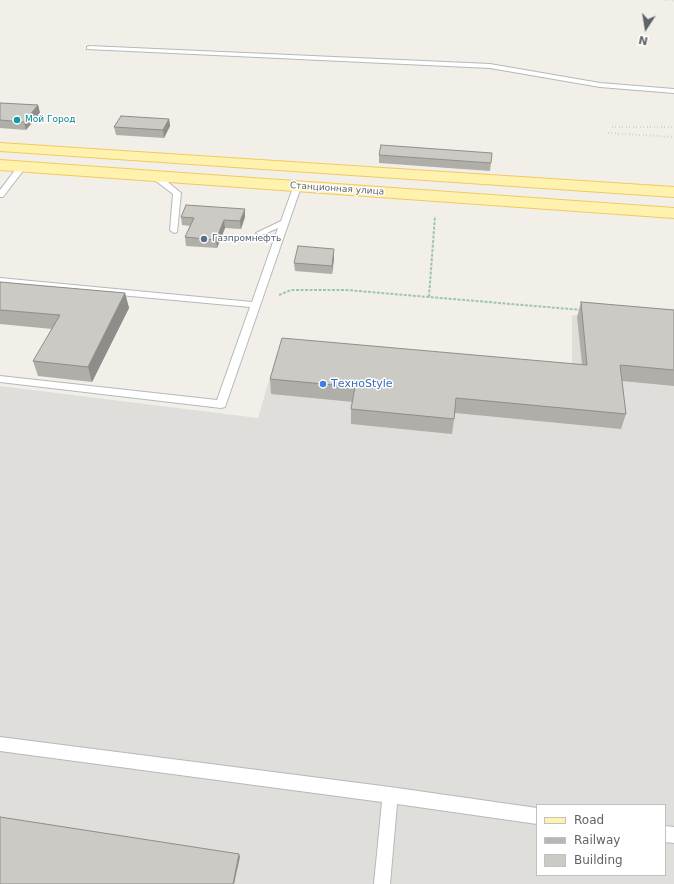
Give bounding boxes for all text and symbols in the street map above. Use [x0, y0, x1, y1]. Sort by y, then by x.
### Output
north arrow [626, 8, 666, 48]
text: N [638, 33, 649, 48]
marker: Мой Город [12, 115, 22, 125]
place label: Мой Город [25, 115, 75, 125]
street label: Станционная улица [289, 180, 385, 198]
marker: Газпромнефть [199, 234, 209, 244]
place label: Газпромнефть [212, 234, 281, 244]
place label: ТехноStyle [331, 377, 393, 391]
marker: ТехноStyle [318, 379, 328, 389]
legend [536, 804, 666, 876]
text: Road [574, 813, 604, 827]
text: Railway [574, 833, 620, 847]
text: Building [574, 853, 623, 867]

